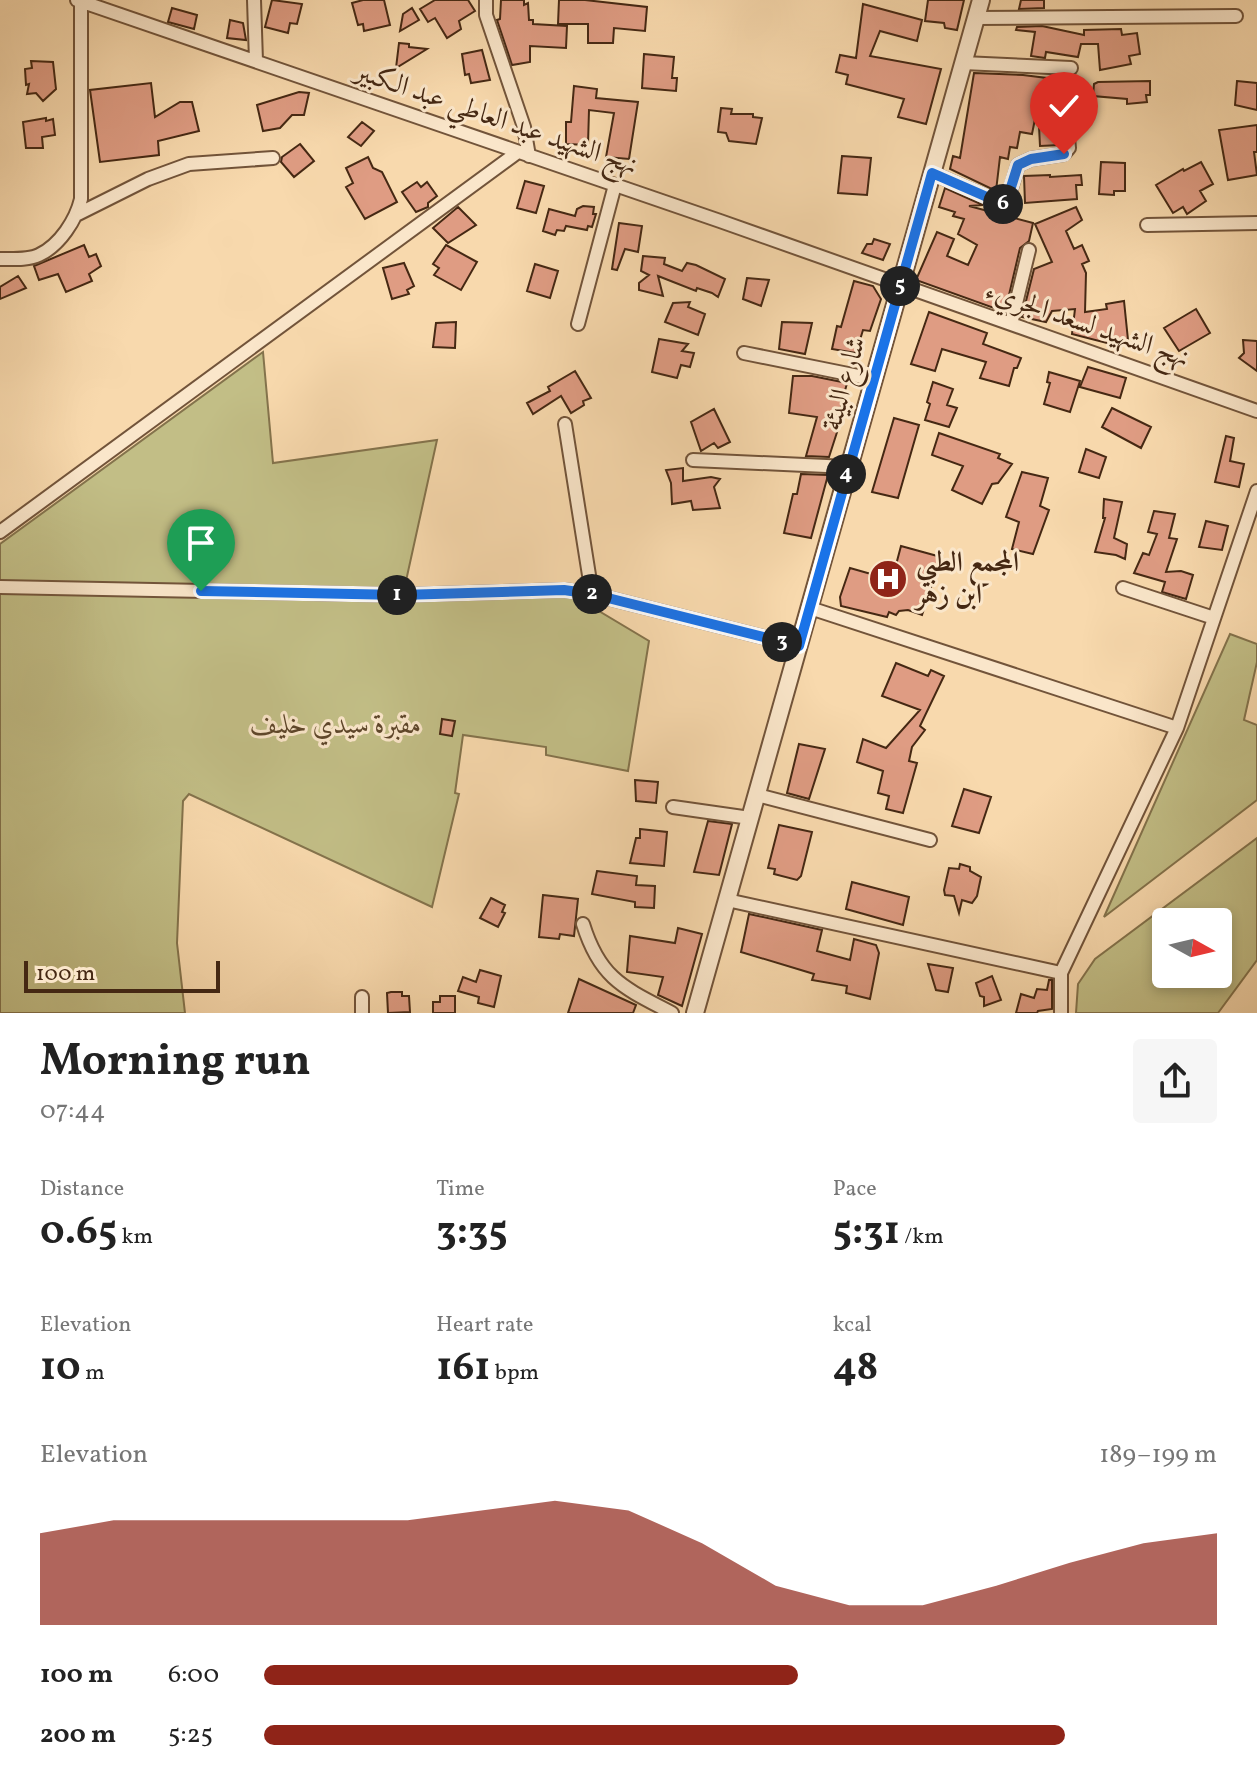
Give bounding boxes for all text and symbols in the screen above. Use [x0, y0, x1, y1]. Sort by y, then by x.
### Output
street label: نهج الشهيد عبد العاطي عبد الكبير [345, 51, 643, 190]
pin [1030, 72, 1098, 154]
icon: check [1042, 84, 1086, 128]
pin: 6 [983, 184, 1023, 224]
text: 6 [997, 188, 1009, 219]
pin: 5 [880, 266, 920, 306]
text: 5 [895, 270, 905, 301]
street label: نهج الشهيد لسعد الجريء [979, 272, 1194, 381]
street label: شارع البيئة [813, 332, 879, 436]
pin: 4 [826, 454, 866, 494]
text: 4 [839, 458, 853, 489]
pin [167, 509, 235, 591]
icon: arrive [179, 521, 223, 565]
place label: المجمع الطبي ابن زهر [913, 544, 1019, 615]
hospital icon: المجمع الطبي ابن زهر [867, 558, 909, 600]
pin: 2 [572, 574, 612, 614]
pin: 1 [377, 575, 417, 615]
text: 2 [586, 578, 598, 609]
text: 1 [393, 579, 401, 610]
pin: 3 [762, 622, 802, 662]
text: 3 [776, 626, 788, 657]
park label: مقبرة سيدي خليف [250, 706, 422, 746]
north arrow [1152, 908, 1232, 988]
map controls [1152, 908, 1232, 988]
scale bar [24, 957, 220, 993]
text: 100 m [36, 959, 95, 990]
text: Morning run [40, 1032, 311, 1093]
button: share [1133, 1039, 1217, 1123]
text: 07:44 [40, 1093, 105, 1129]
text: Distance [40, 1174, 124, 1205]
text: Time [436, 1174, 485, 1205]
text: Pace [833, 1174, 877, 1205]
text: 0.65 [40, 1205, 117, 1261]
text: 3:35 [436, 1205, 508, 1261]
text: 5:31 [833, 1205, 900, 1261]
text: km [117, 1222, 153, 1253]
text: /km [900, 1222, 944, 1253]
text: Elevation [40, 1310, 131, 1341]
text: Heart rate [436, 1310, 533, 1341]
text: kcal [833, 1310, 872, 1341]
text: 10 [40, 1341, 81, 1397]
text: 161 [436, 1341, 490, 1397]
text: 48 [833, 1341, 878, 1397]
text: m [81, 1358, 105, 1389]
text: bpm [490, 1358, 539, 1389]
text: Elevation [40, 1437, 148, 1473]
text: 189–199 m [1099, 1437, 1217, 1473]
text: 100 m [40, 1657, 113, 1693]
text: 6:00 [168, 1657, 219, 1693]
text: 200 m [40, 1717, 116, 1753]
text: 5:25 [168, 1717, 213, 1753]

